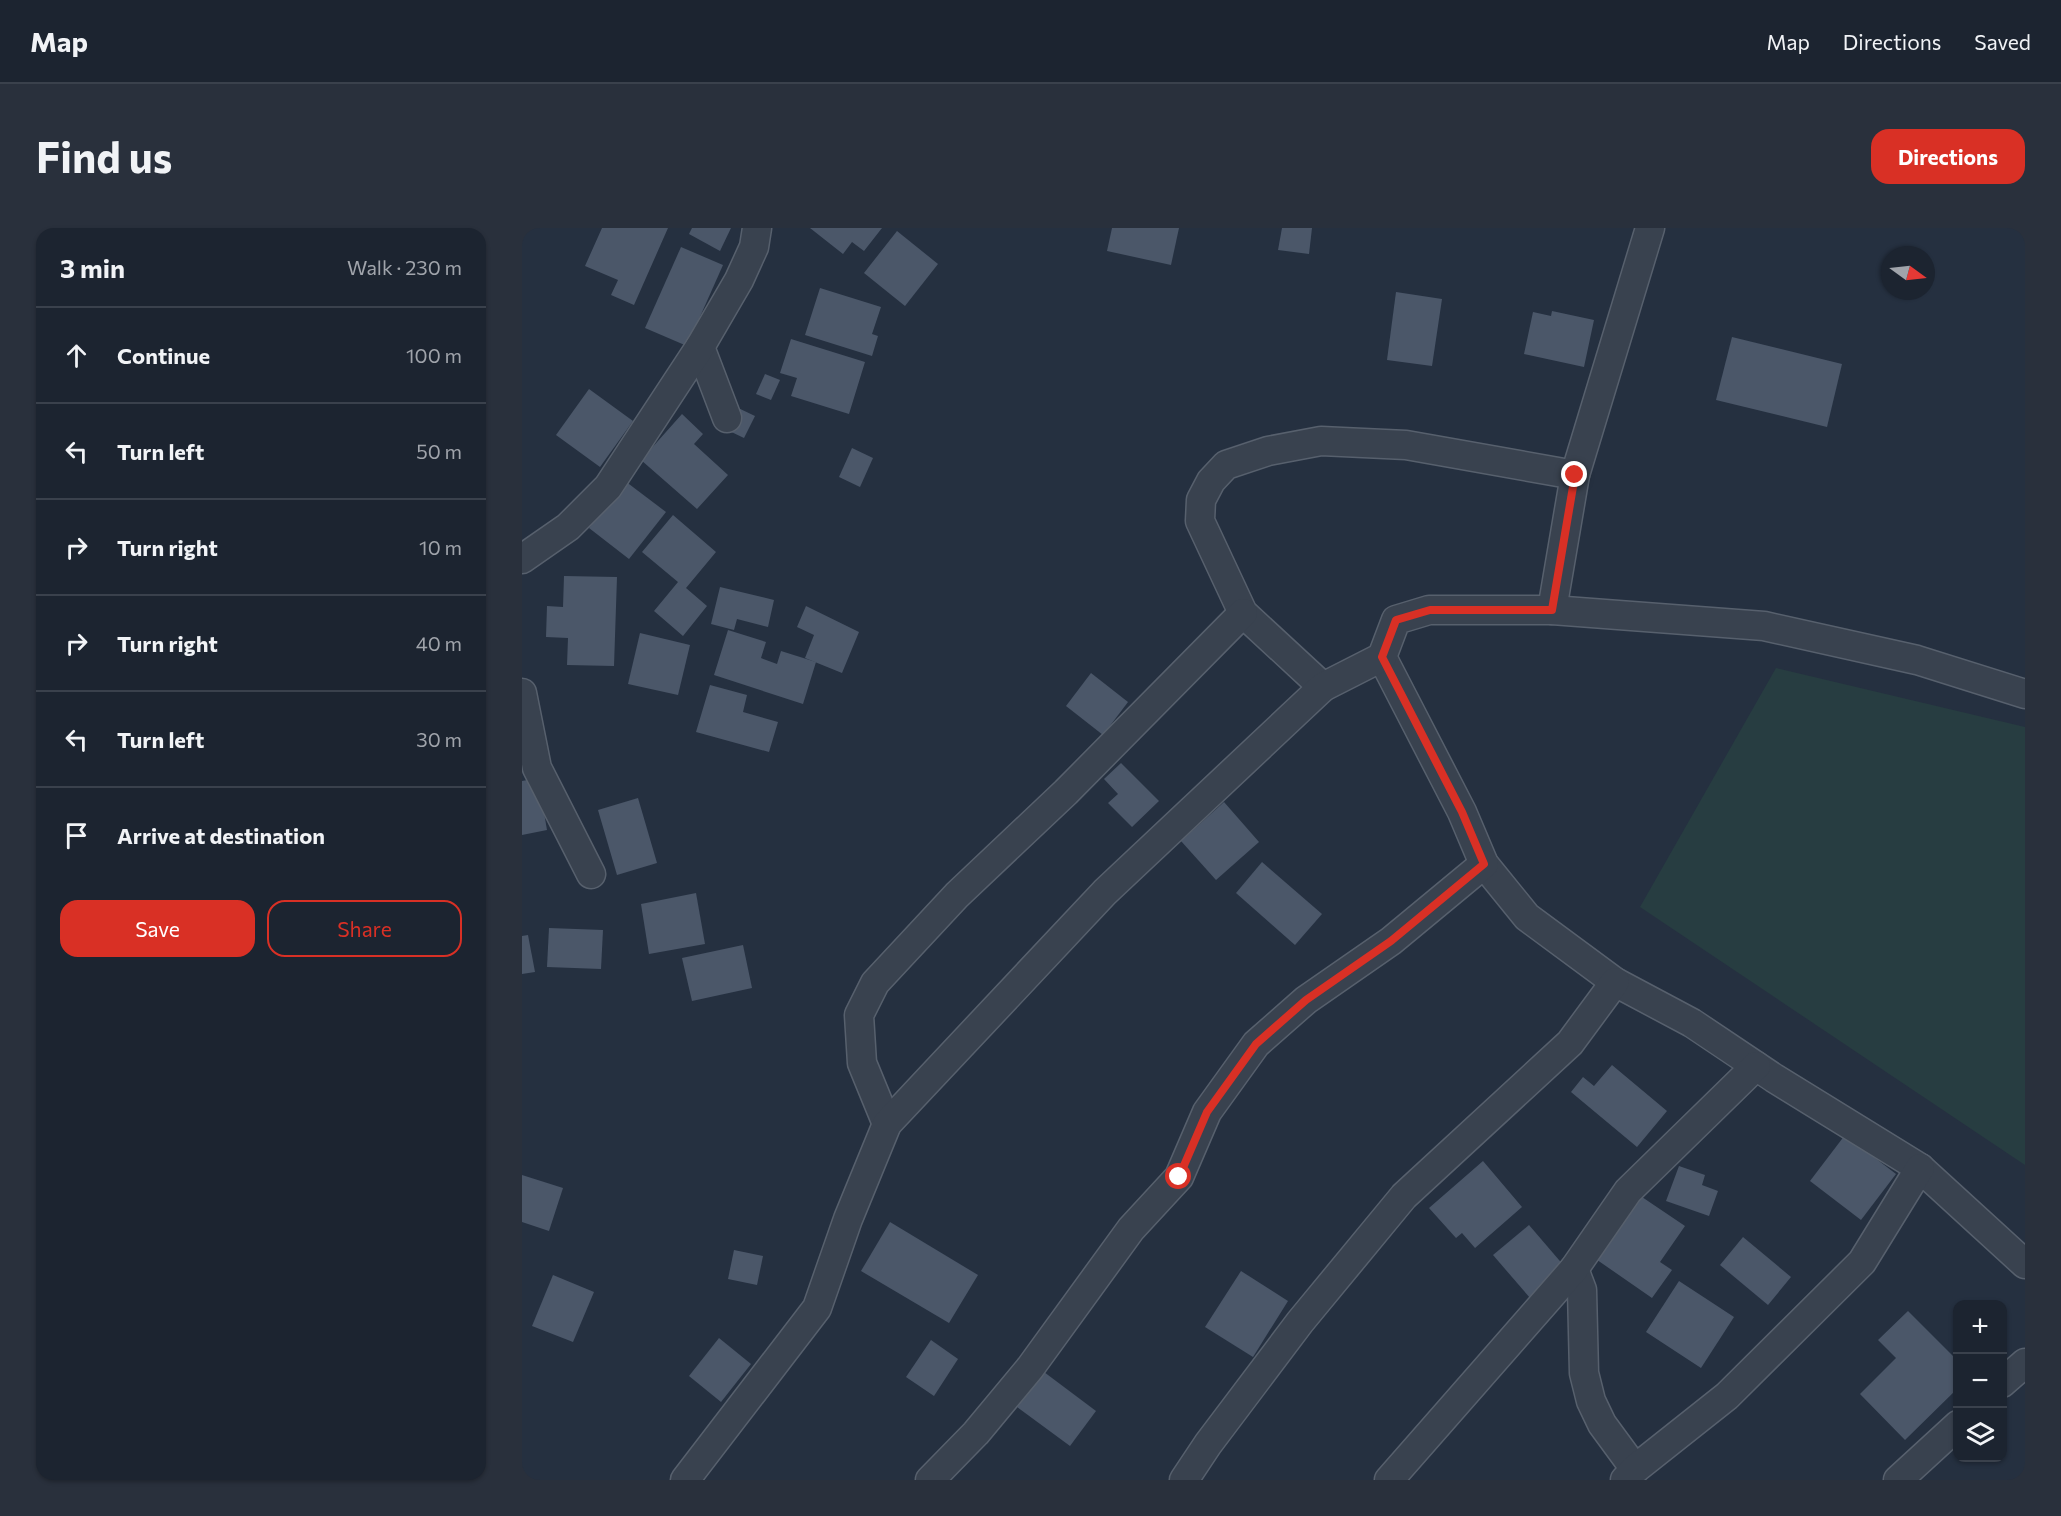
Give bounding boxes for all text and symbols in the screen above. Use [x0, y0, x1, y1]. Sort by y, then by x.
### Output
text: Map [30, 24, 88, 58]
text: Map [1767, 29, 1810, 54]
text: Directions [1843, 29, 1941, 54]
text: Saved [1974, 29, 2031, 54]
button: Directions [1871, 129, 2025, 184]
text: Find us [36, 130, 172, 182]
north arrow [1881, 246, 1935, 300]
text: 3 min [60, 252, 125, 283]
text: Walk · 230 m [347, 255, 462, 279]
icon: ahead [60, 339, 93, 372]
text: Continue [117, 342, 210, 369]
text: 100 m [406, 343, 462, 367]
icon: left [60, 435, 93, 468]
text: Turn left [117, 438, 204, 465]
text: 50 m [416, 439, 462, 463]
route end [1561, 461, 1587, 487]
icon: right [60, 531, 93, 564]
text: Turn right [117, 534, 218, 561]
text: 10 m [419, 535, 462, 559]
icon: right [60, 627, 93, 660]
text: Turn right [117, 630, 218, 657]
text: 40 m [416, 631, 462, 655]
icon: left [60, 723, 93, 756]
text: Turn left [117, 726, 204, 753]
text: 30 m [416, 727, 462, 751]
icon: arrive [60, 819, 93, 852]
text: Arrive at destination [117, 822, 325, 849]
button: Save [60, 900, 255, 957]
button: Share [267, 900, 462, 957]
route start [1165, 1163, 1191, 1189]
map controls [1953, 1300, 2007, 1462]
button: + [1953, 1300, 2007, 1354]
button: − [1953, 1354, 2007, 1408]
button: layers [1953, 1408, 2007, 1462]

